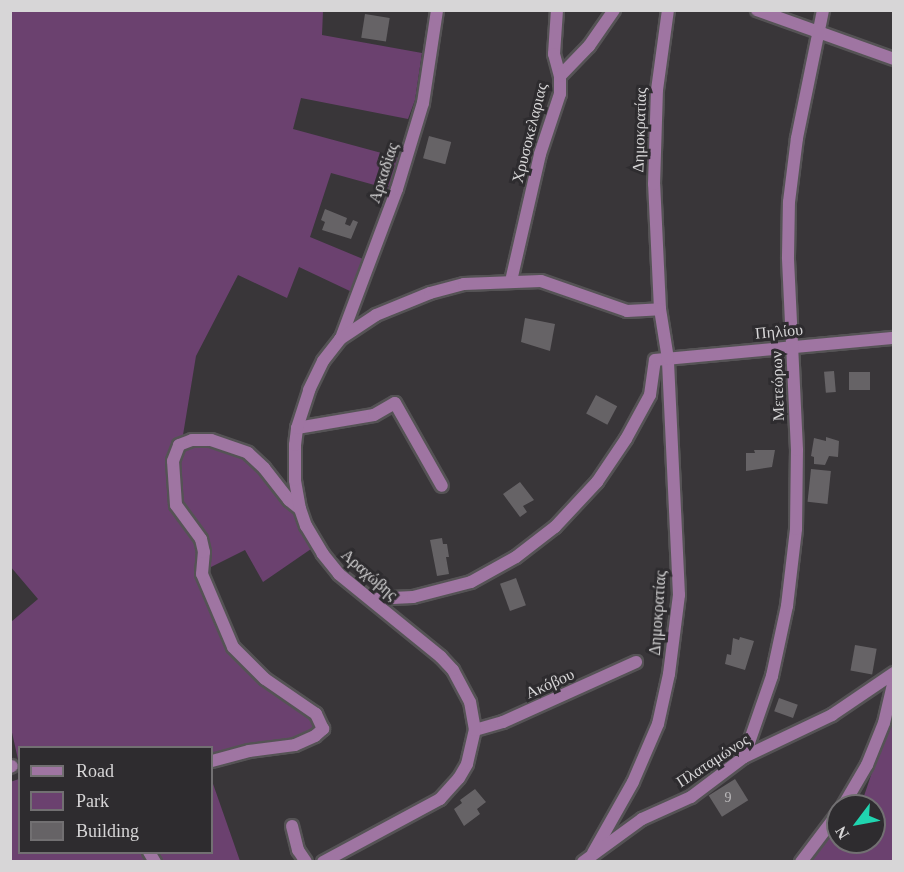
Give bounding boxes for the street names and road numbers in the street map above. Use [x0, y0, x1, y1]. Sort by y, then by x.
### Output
street label: Χρυσοκελαριας [508, 81, 552, 185]
street label: Δημοκρατίας [629, 87, 651, 173]
street label: Αρκαδίας [365, 140, 403, 206]
street label: Πηλίου [754, 320, 804, 344]
street label: Μετεώρων [767, 350, 789, 422]
street label: Αραχώβης [337, 545, 401, 605]
street label: Δημοκρατίας [645, 570, 671, 656]
street label: Ακόβου [523, 665, 577, 703]
street label: Πλαταμώνος [673, 730, 753, 792]

